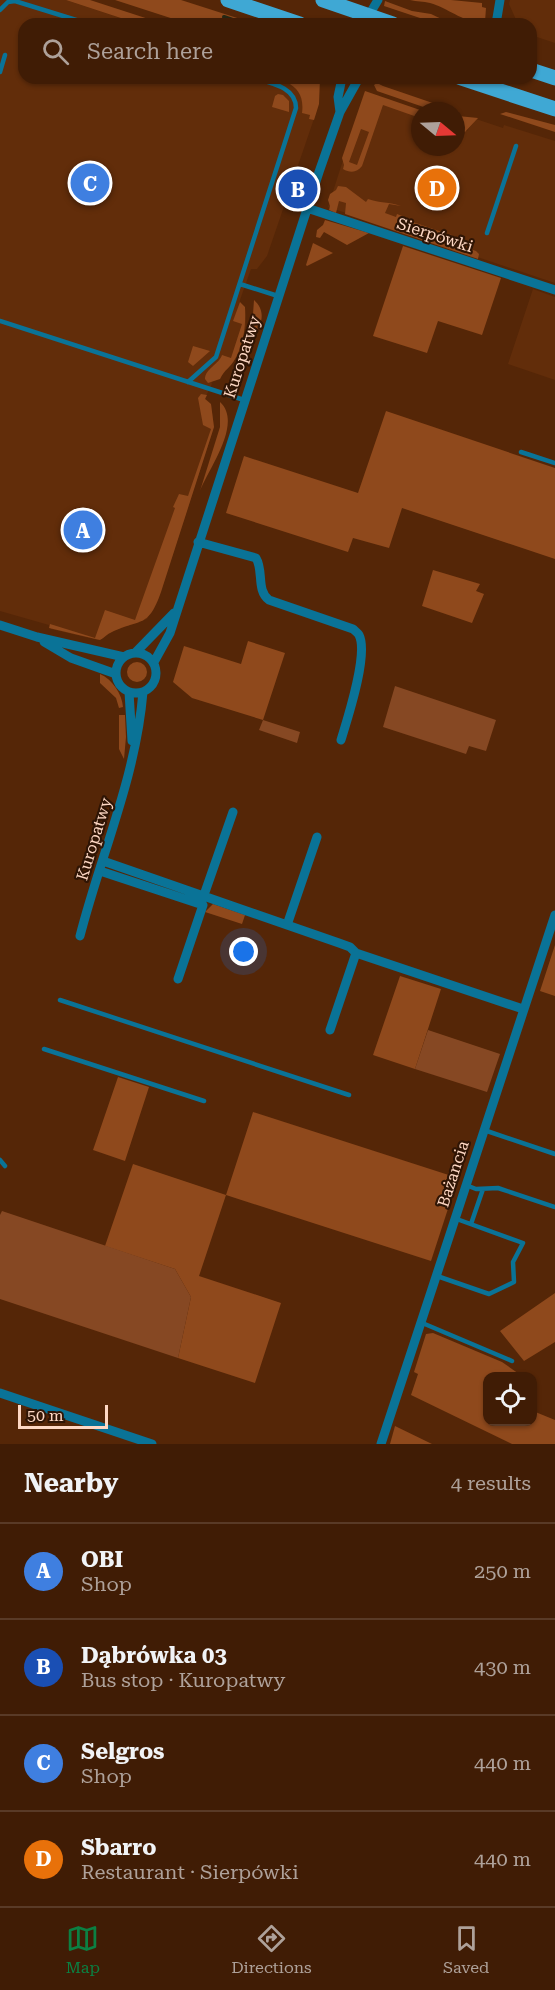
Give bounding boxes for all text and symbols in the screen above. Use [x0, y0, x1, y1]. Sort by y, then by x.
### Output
search box [18, 18, 537, 84]
icon: search [39, 35, 72, 68]
text: Search here [87, 39, 213, 64]
north arrow [411, 102, 465, 156]
pin: C [70, 160, 110, 206]
pin: B [278, 166, 318, 212]
pin: D [418, 166, 456, 210]
street label: Sierpówki [395, 214, 475, 256]
street label: Kuropatwy [220, 313, 264, 401]
pin: A [64, 508, 103, 552]
street label: Kuropatwy [72, 795, 116, 883]
your location [229, 937, 258, 966]
street label: Bażancia [433, 1138, 473, 1210]
map controls [483, 1372, 537, 1426]
button: locate [483, 1372, 537, 1426]
scale bar [18, 1402, 108, 1430]
text: 50 m [27, 1406, 64, 1425]
text: Nearby [24, 1468, 118, 1498]
text: 4 results [451, 1471, 531, 1495]
text: OBI [81, 1547, 123, 1572]
text: A [36, 1559, 51, 1583]
text: 250 m [474, 1559, 531, 1583]
text: Shop [81, 1572, 132, 1596]
text: Dąbrówka 03 [81, 1643, 227, 1668]
text: B [36, 1655, 51, 1679]
text: 430 m [474, 1655, 531, 1679]
text: Bus stop · Kuropatwy [81, 1668, 285, 1692]
text: Selgros [81, 1739, 164, 1764]
text: C [37, 1751, 51, 1775]
text: 440 m [474, 1751, 531, 1775]
text: Shop [81, 1764, 132, 1788]
text: Sbarro [81, 1835, 156, 1860]
text: D [35, 1847, 52, 1871]
text: 440 m [474, 1847, 531, 1871]
text: Restaurant · Sierpówki [81, 1860, 299, 1884]
tab: Map [66, 1922, 100, 1977]
tab: Directions [231, 1922, 312, 1977]
tab: Saved [443, 1922, 489, 1977]

